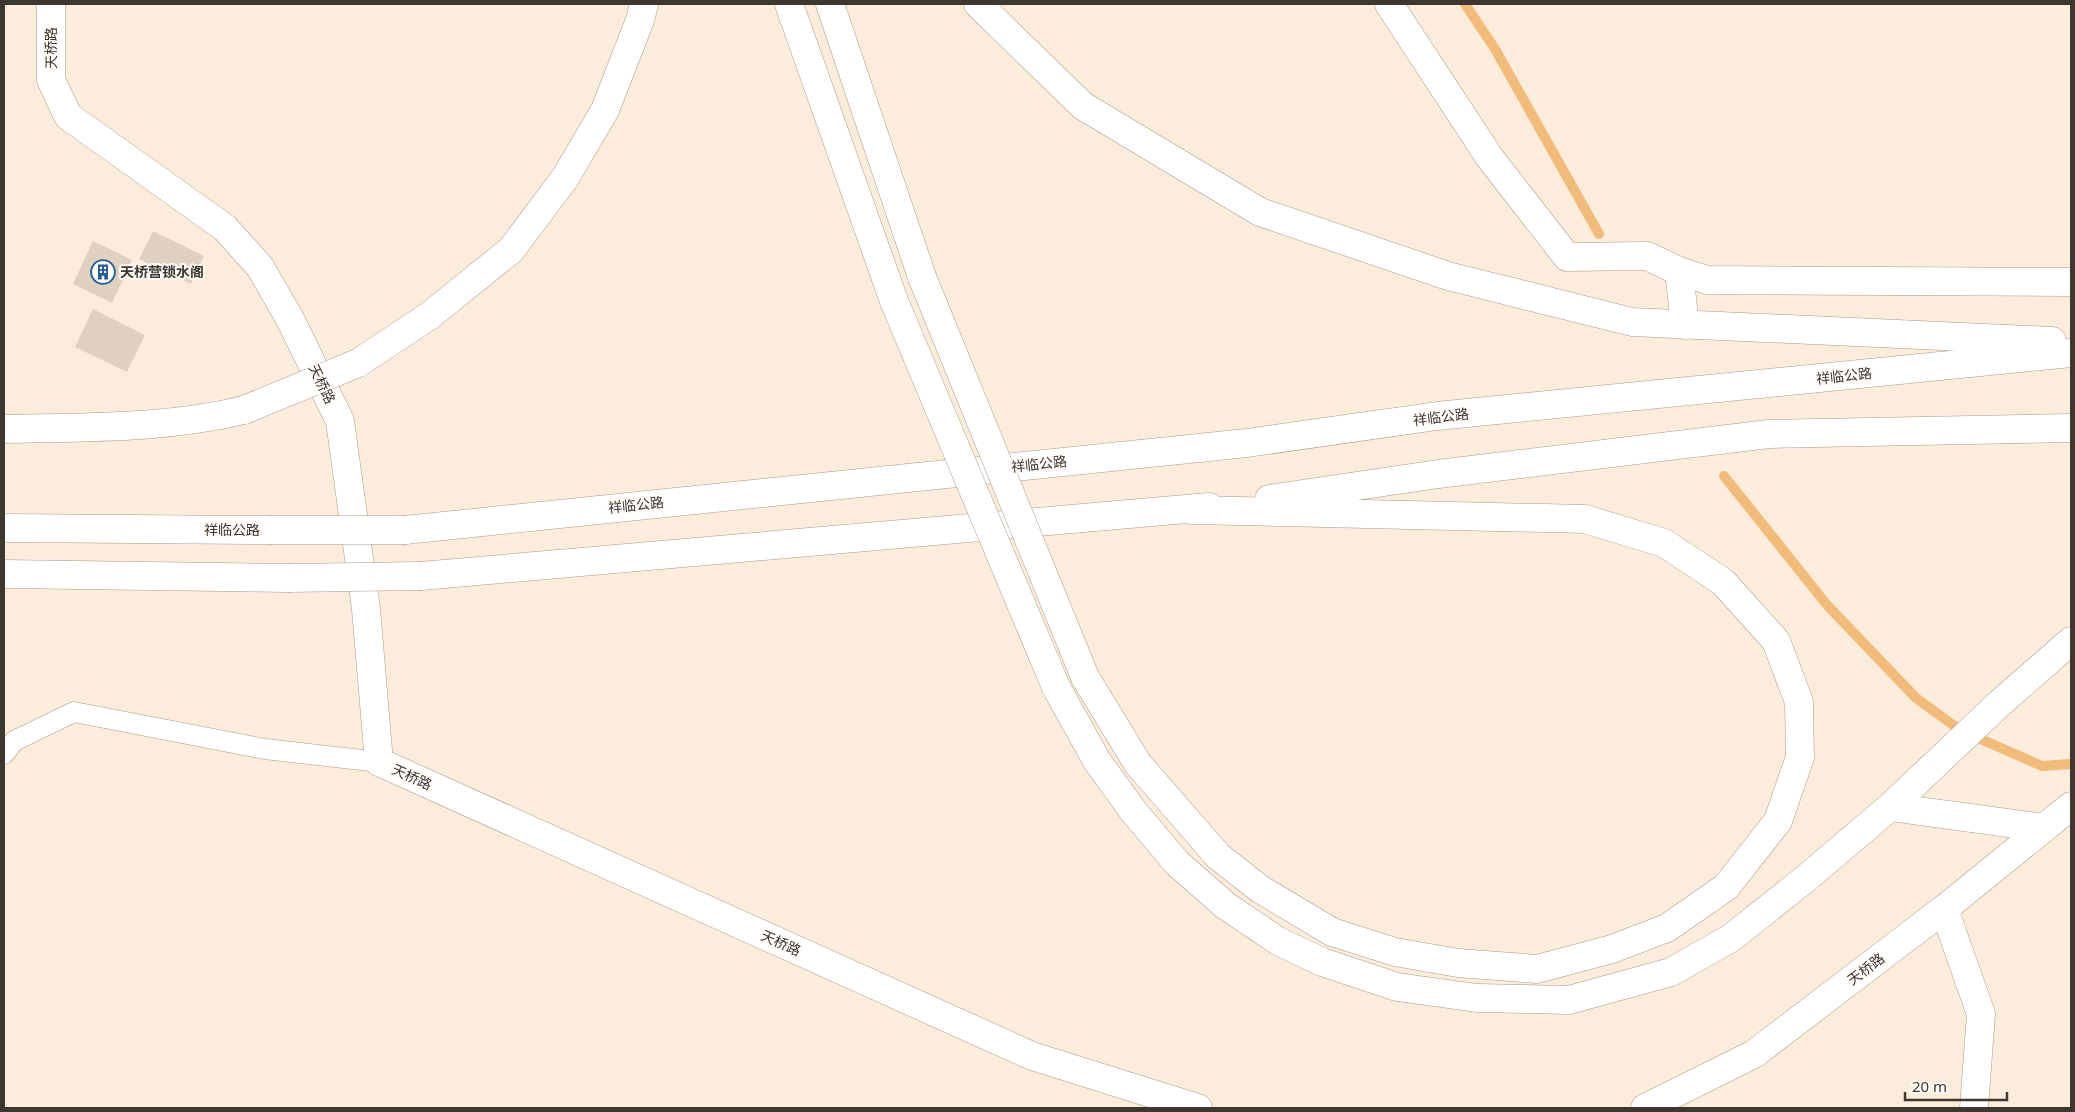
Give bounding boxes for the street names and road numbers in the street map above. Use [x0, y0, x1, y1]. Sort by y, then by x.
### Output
street label: 天桥路 [41, 27, 60, 69]
street label: 天桥路 [305, 361, 340, 407]
street label: 祥临公路 [1815, 363, 1873, 388]
street label: 祥临公路 [1412, 404, 1470, 429]
street label: 祥临公路 [1010, 451, 1068, 476]
street label: 祥临公路 [607, 492, 665, 517]
street label: 祥临公路 [204, 520, 260, 539]
street label: 天桥路 [389, 759, 435, 794]
street label: 天桥路 [758, 925, 804, 960]
street label: 天桥路 [1843, 948, 1888, 989]

